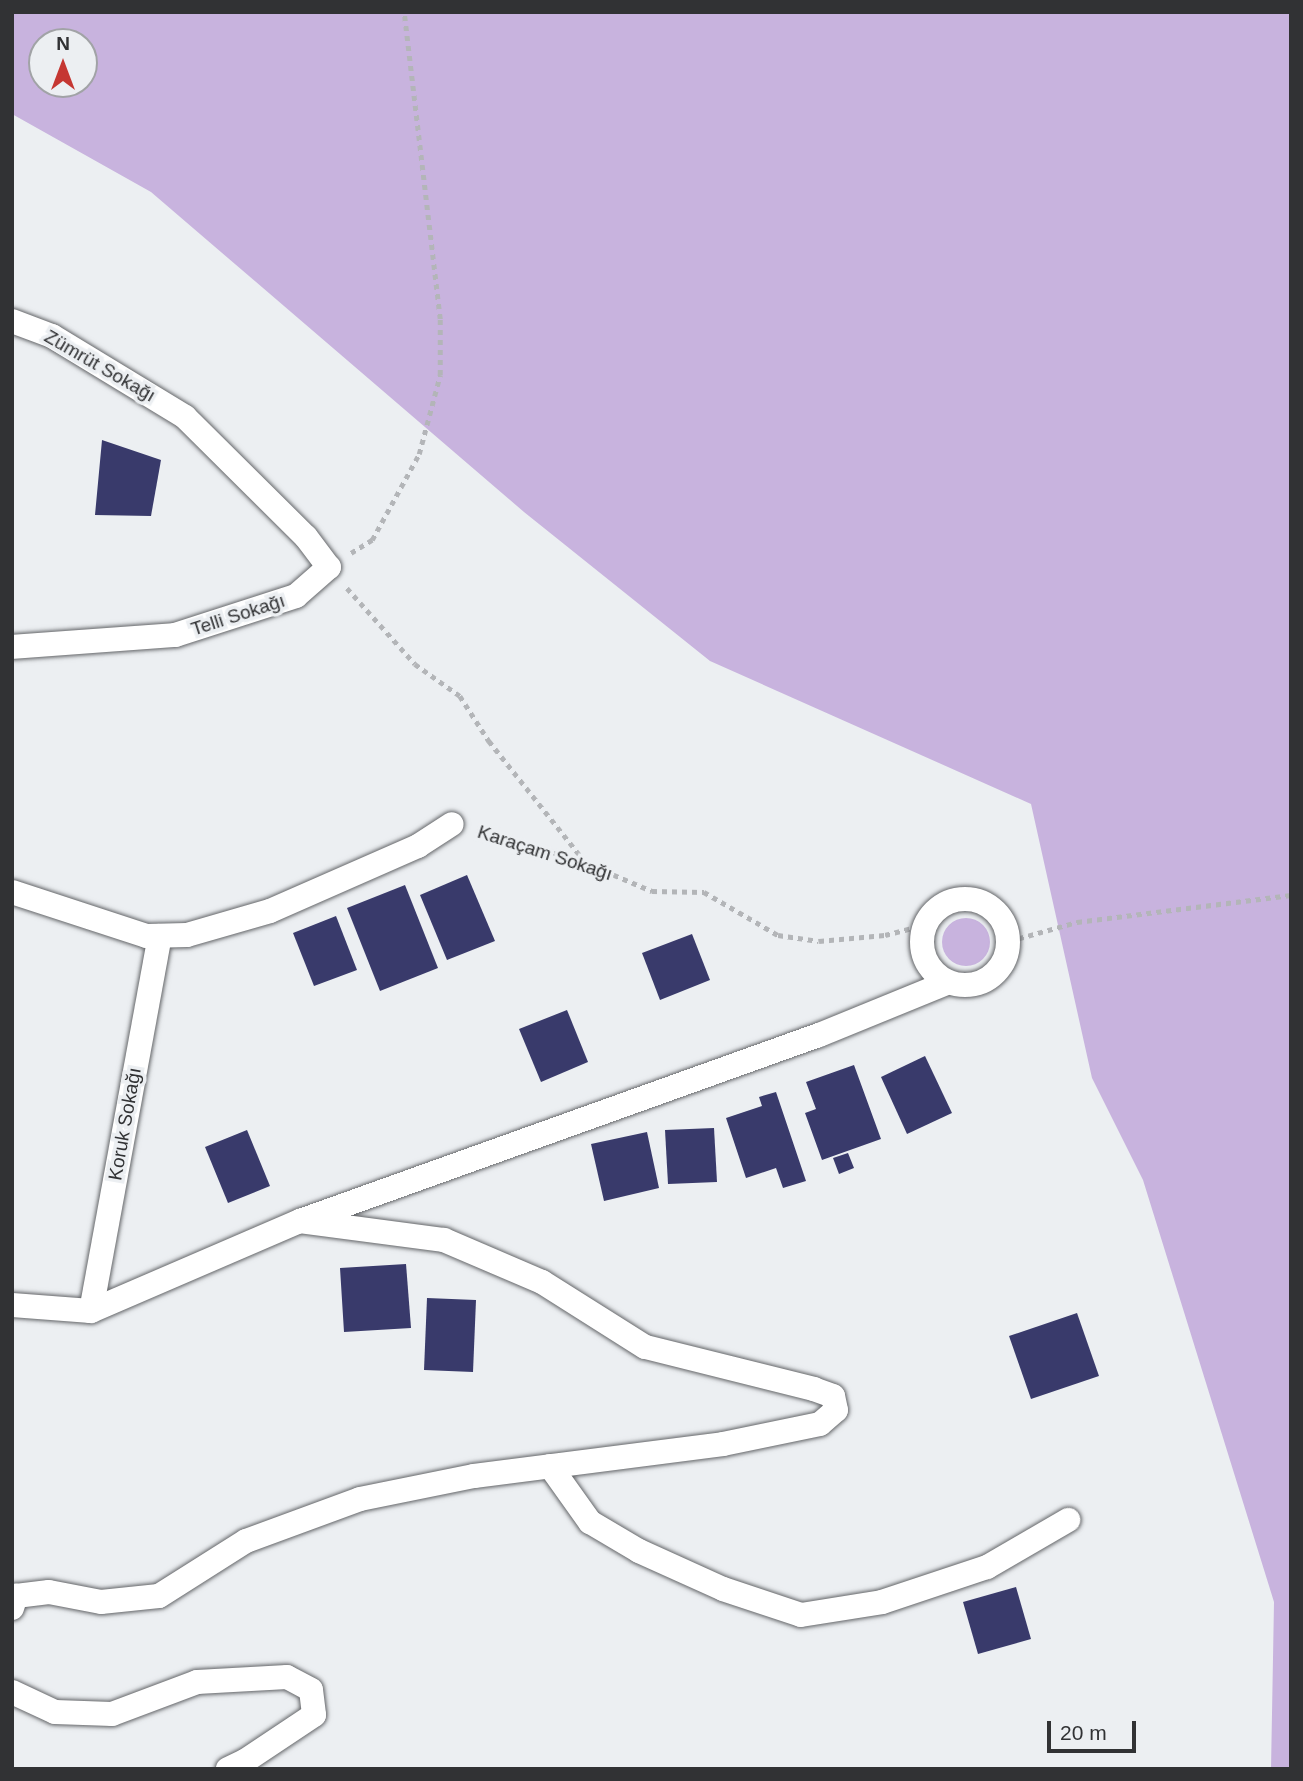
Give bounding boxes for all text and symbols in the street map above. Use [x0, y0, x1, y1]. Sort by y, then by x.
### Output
north arrow [28, 28, 98, 98]
text: N [56, 33, 70, 54]
street label: Zümrüt Sokağı [40, 325, 160, 407]
street label: Telli Sokağı [188, 589, 288, 641]
street label: Karaçam Sokağı [475, 820, 615, 886]
street label: Koruk Sokağı [104, 1066, 146, 1182]
scale bar [1051, 1708, 1140, 1752]
text: 20 m [1060, 1721, 1107, 1744]

